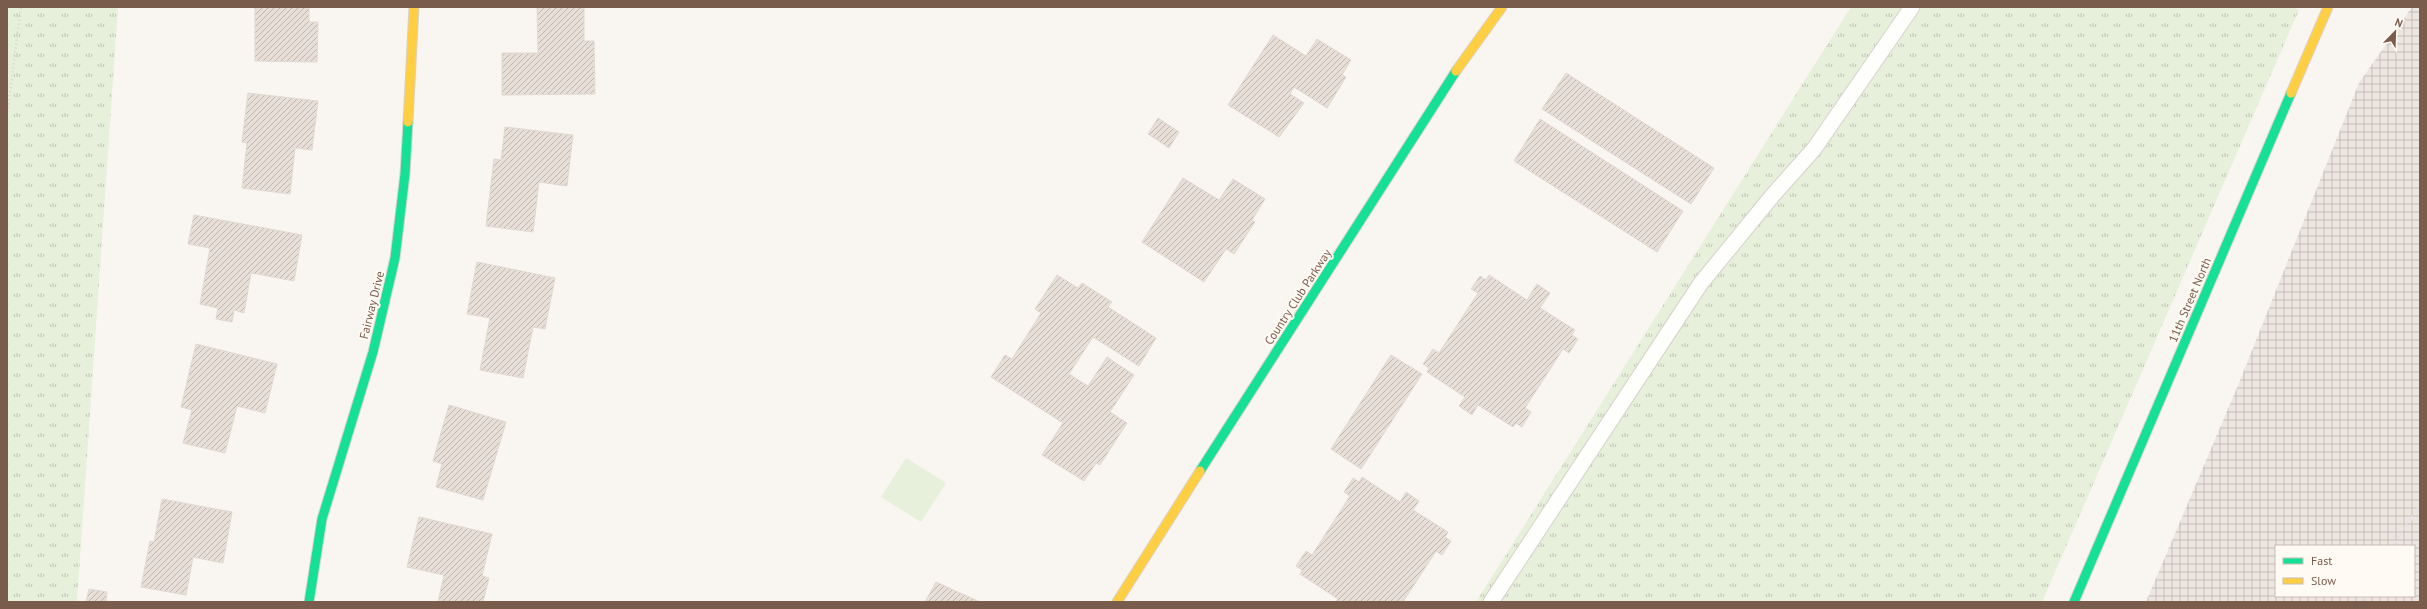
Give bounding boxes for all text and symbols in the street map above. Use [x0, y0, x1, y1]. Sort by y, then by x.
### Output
north arrow [2375, 12, 2415, 52]
text: N [2393, 15, 2405, 31]
street label: Country Club Parkway [1261, 246, 1334, 348]
street label: 11th Street North [2165, 255, 2214, 344]
street label: Fairway Drive [356, 269, 387, 340]
legend [2275, 545, 2415, 597]
text: Fast [2311, 553, 2332, 568]
text: Slow [2311, 573, 2336, 588]

